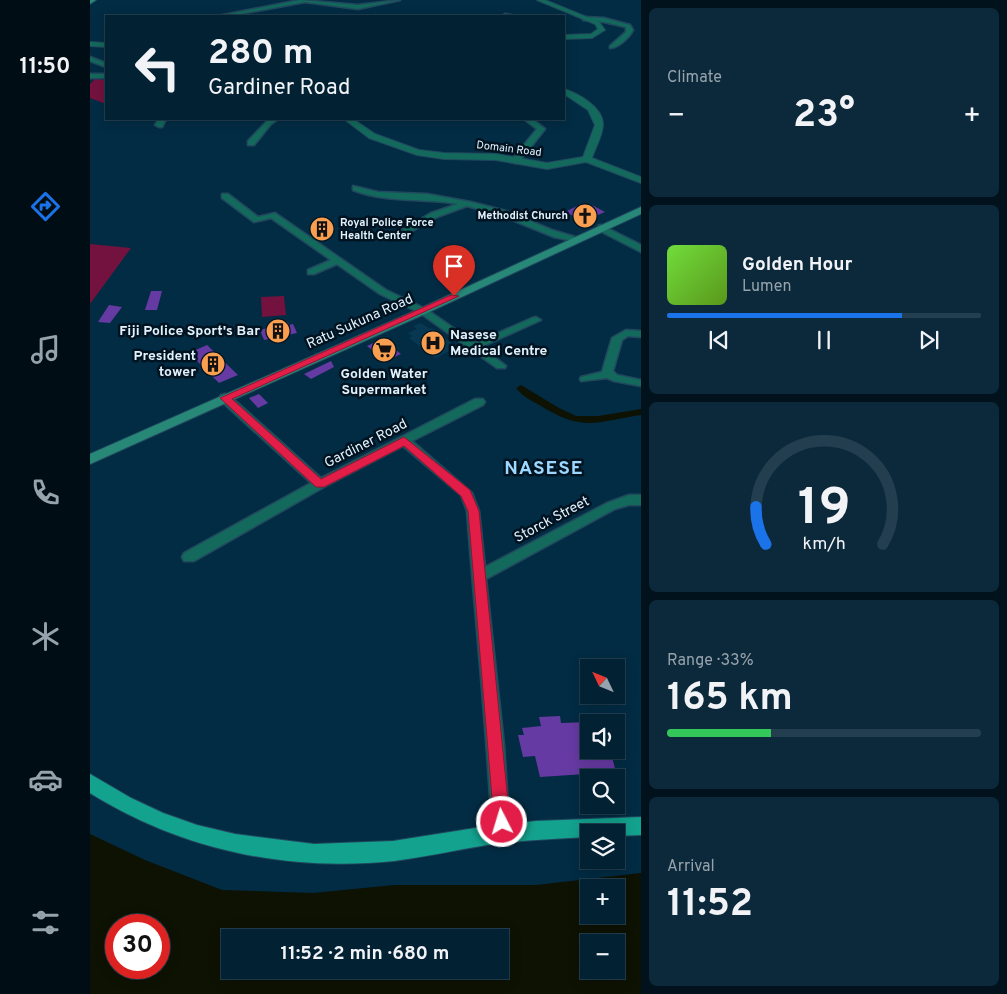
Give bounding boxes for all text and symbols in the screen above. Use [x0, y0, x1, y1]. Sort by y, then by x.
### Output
text: 280 m [208, 32, 313, 76]
icon: left [125, 35, 190, 100]
text: 11:50 [20, 54, 70, 81]
text: Climate [667, 68, 722, 88]
text: Gardiner Road [208, 75, 350, 102]
text: 23° [793, 92, 855, 141]
text: − [667, 99, 685, 135]
text: + [963, 99, 981, 135]
street label: Domain Road [476, 138, 542, 160]
icon: directions [28, 189, 63, 224]
church icon: Methodist Church [572, 203, 598, 229]
place label: Methodist Church [477, 209, 568, 223]
building icon: Royal Police Force Health Center [309, 216, 335, 242]
place label: Royal Police Force Health Center [340, 216, 434, 243]
pin [433, 245, 475, 296]
icon: arrive [440, 252, 468, 280]
text: Golden Hour [742, 253, 853, 277]
text: Lumen [742, 277, 792, 297]
street label: Ratu Sukuna Road [304, 291, 416, 353]
building icon: Fiji Police Sport's Bar [265, 318, 291, 344]
place label: Fiji Police Sport's Bar [119, 323, 260, 340]
icon: previous [705, 326, 733, 354]
icon: pause [810, 326, 838, 354]
icon: next [915, 326, 943, 354]
place label: Nasese Medical Centre [450, 327, 548, 360]
hospital icon: Nasese Medical Centre [420, 330, 446, 356]
icon: music [28, 332, 63, 367]
supermarket icon: Golden Water Supermarket [371, 337, 397, 363]
place label: President tower [134, 348, 196, 381]
building icon: President tower [200, 351, 226, 377]
place label: Golden Water Supermarket [340, 366, 428, 399]
street label: Gardiner Road [322, 416, 410, 472]
district label: NASESE [504, 457, 584, 481]
icon: phone [28, 475, 63, 510]
text: 19 [798, 477, 850, 543]
street label: Storck Street [512, 493, 592, 547]
text: km/h [802, 533, 846, 556]
icon: climate [28, 619, 63, 654]
text: Range · 33% [667, 651, 754, 671]
north arrow [580, 659, 625, 704]
map controls [580, 659, 625, 979]
text: 165 km [667, 675, 793, 724]
button: sound [580, 714, 625, 759]
icon: car [28, 762, 63, 797]
button: search [580, 769, 625, 814]
position arrow [475, 795, 527, 847]
button: layers [580, 824, 625, 869]
text: Arrival [667, 857, 715, 877]
button: + [580, 879, 625, 924]
text: 11:52 [667, 881, 753, 930]
icon: filters [28, 905, 63, 940]
speed limit sign: 30 [105, 914, 170, 979]
button: − [580, 934, 625, 979]
text: 11:52 · 2 min · 680 m [281, 942, 449, 966]

